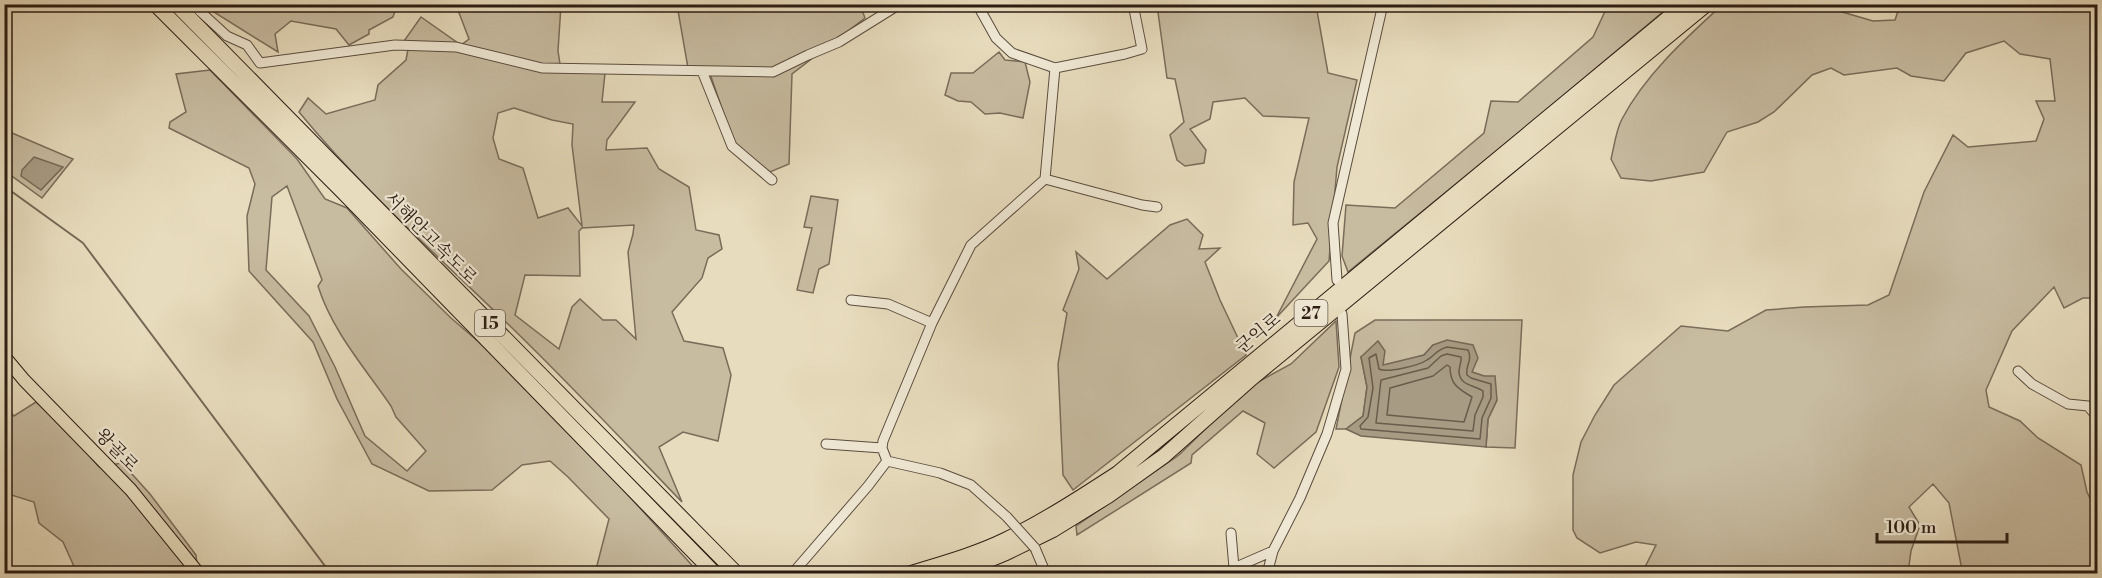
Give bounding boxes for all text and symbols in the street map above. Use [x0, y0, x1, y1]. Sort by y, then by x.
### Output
street label: 서해안고속도로 [379, 187, 482, 290]
road number: 27 [1294, 300, 1328, 326]
street label: 군익로 [1231, 308, 1286, 359]
road number: 15 [475, 310, 505, 336]
street label: 왕골로 [90, 424, 143, 477]
scale bar [1877, 506, 2008, 544]
text: 100 m [1886, 516, 1937, 539]

